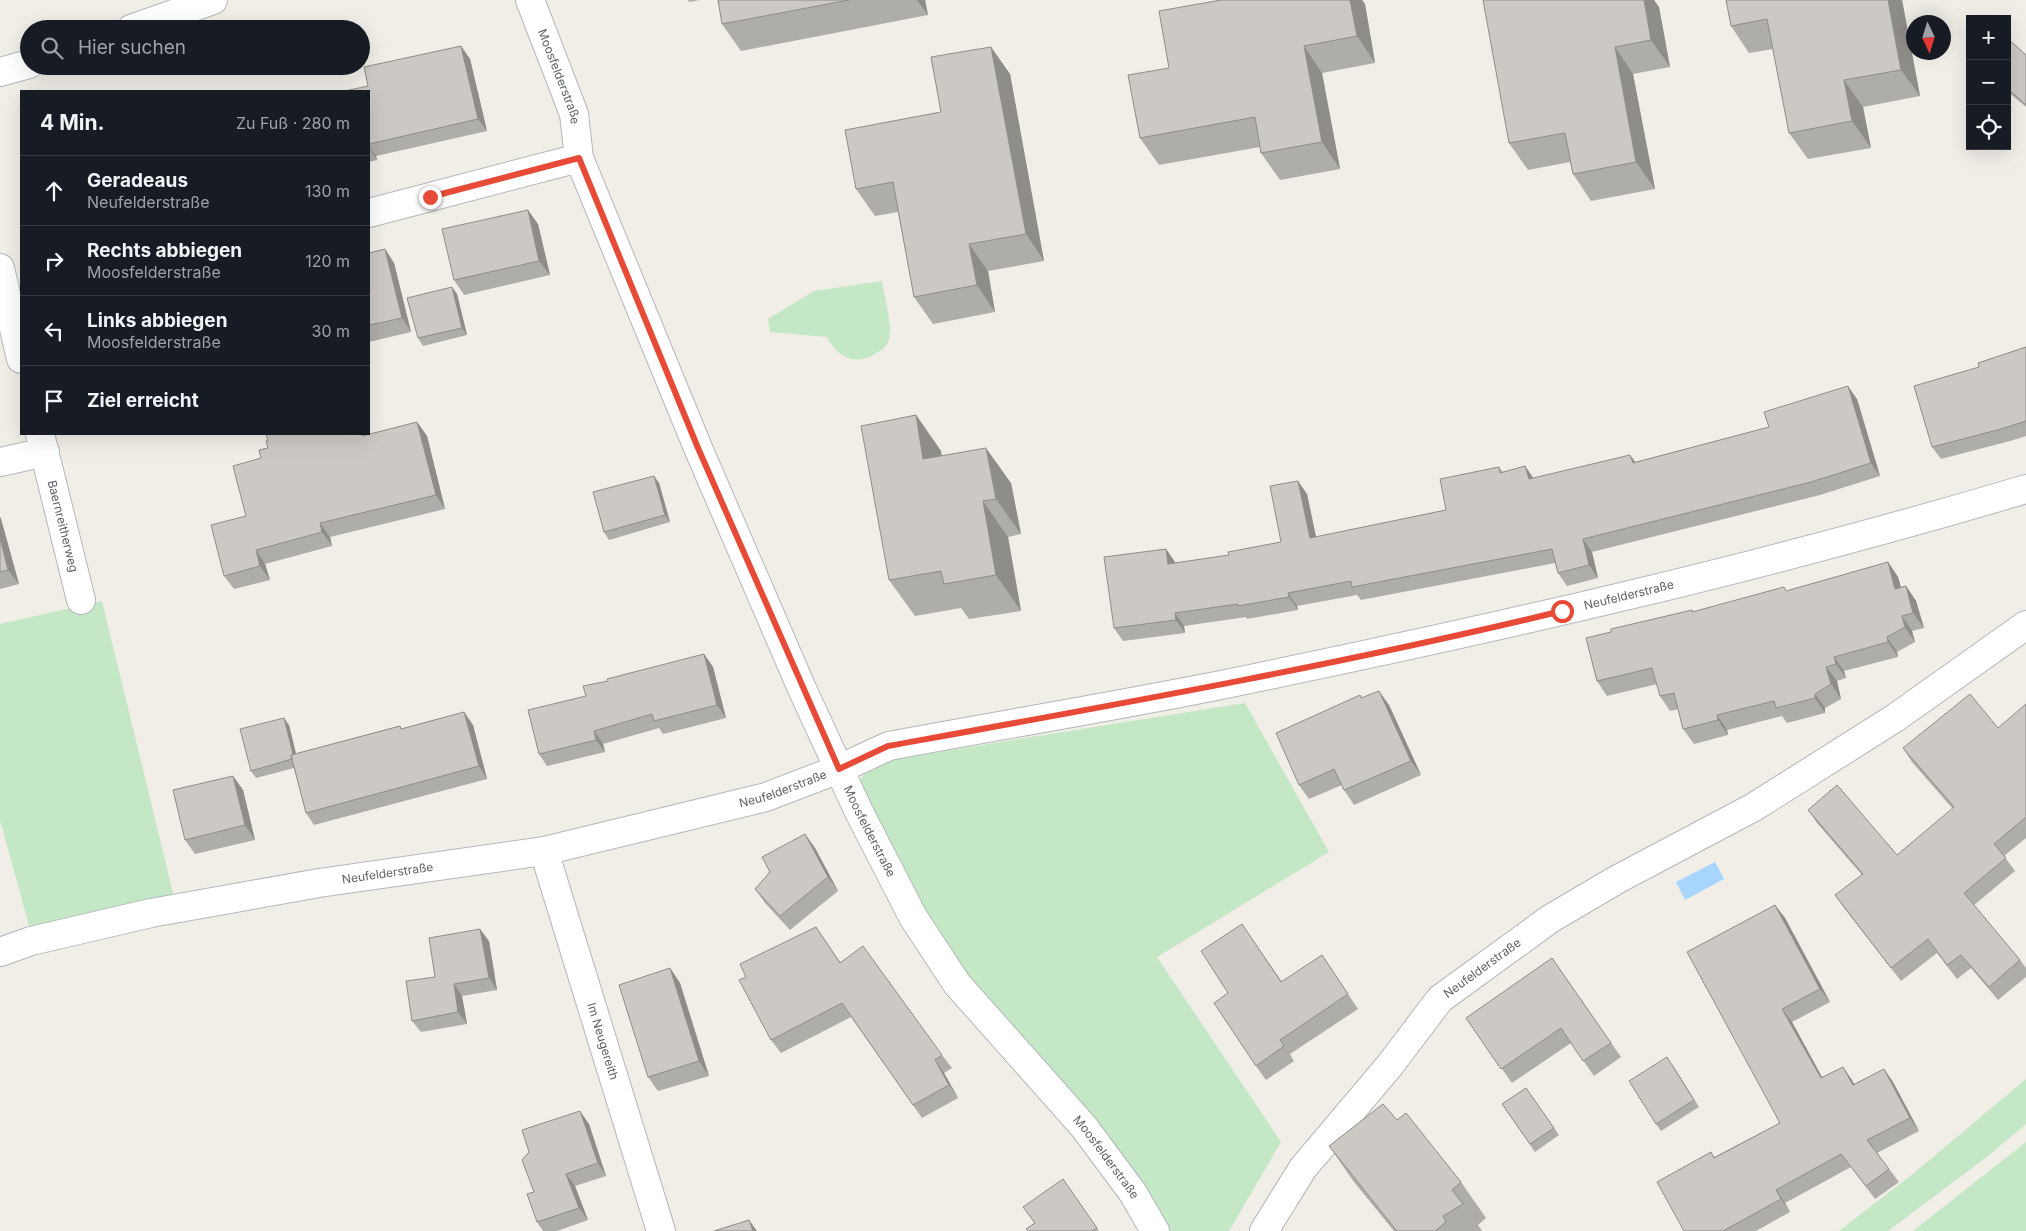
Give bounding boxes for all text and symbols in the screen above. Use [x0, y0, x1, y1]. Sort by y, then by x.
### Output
north arrow [1906, 15, 1951, 60]
map controls [1966, 15, 2011, 150]
button: + [1966, 15, 2011, 60]
search box [20, 20, 370, 75]
street label: Moosfelderstraße [535, 27, 583, 125]
icon: search [38, 34, 66, 62]
text: Hier suchen [78, 36, 186, 59]
button: − [1966, 60, 2011, 105]
button: locate [1966, 105, 2011, 150]
text: 4 Min. [40, 110, 105, 135]
text: Zu Fuß · 280 m [236, 113, 350, 133]
text: Geradeaus [87, 169, 188, 192]
icon: ahead [40, 177, 68, 205]
text: 130 m [305, 181, 350, 201]
route end [419, 186, 442, 209]
text: Neufelderstraße [87, 192, 210, 212]
text: Rechts abbiegen [87, 239, 242, 262]
icon: right [40, 247, 68, 275]
text: 120 m [305, 251, 350, 271]
text: Moosfelderstraße [87, 262, 221, 282]
text: Links abbiegen [87, 309, 228, 332]
icon: left [40, 317, 68, 345]
text: 30 m [312, 321, 350, 341]
text: Moosfelderstraße [87, 332, 221, 352]
icon: arrive [40, 387, 68, 415]
text: Ziel erreicht [87, 389, 199, 412]
street label: Baernreitherweg [45, 479, 82, 574]
street label: Neufelderstraße [1582, 577, 1675, 613]
route start [1551, 600, 1574, 623]
street label: Neufelderstraße [737, 766, 829, 810]
street label: Moosfelderstraße [841, 783, 899, 879]
street label: Neufelderstraße [341, 859, 434, 887]
street label: Neufelderstraße [1440, 935, 1524, 1001]
street label: Im Neugereith [584, 1001, 622, 1081]
street label: Moosfelderstraße [1070, 1112, 1143, 1201]

